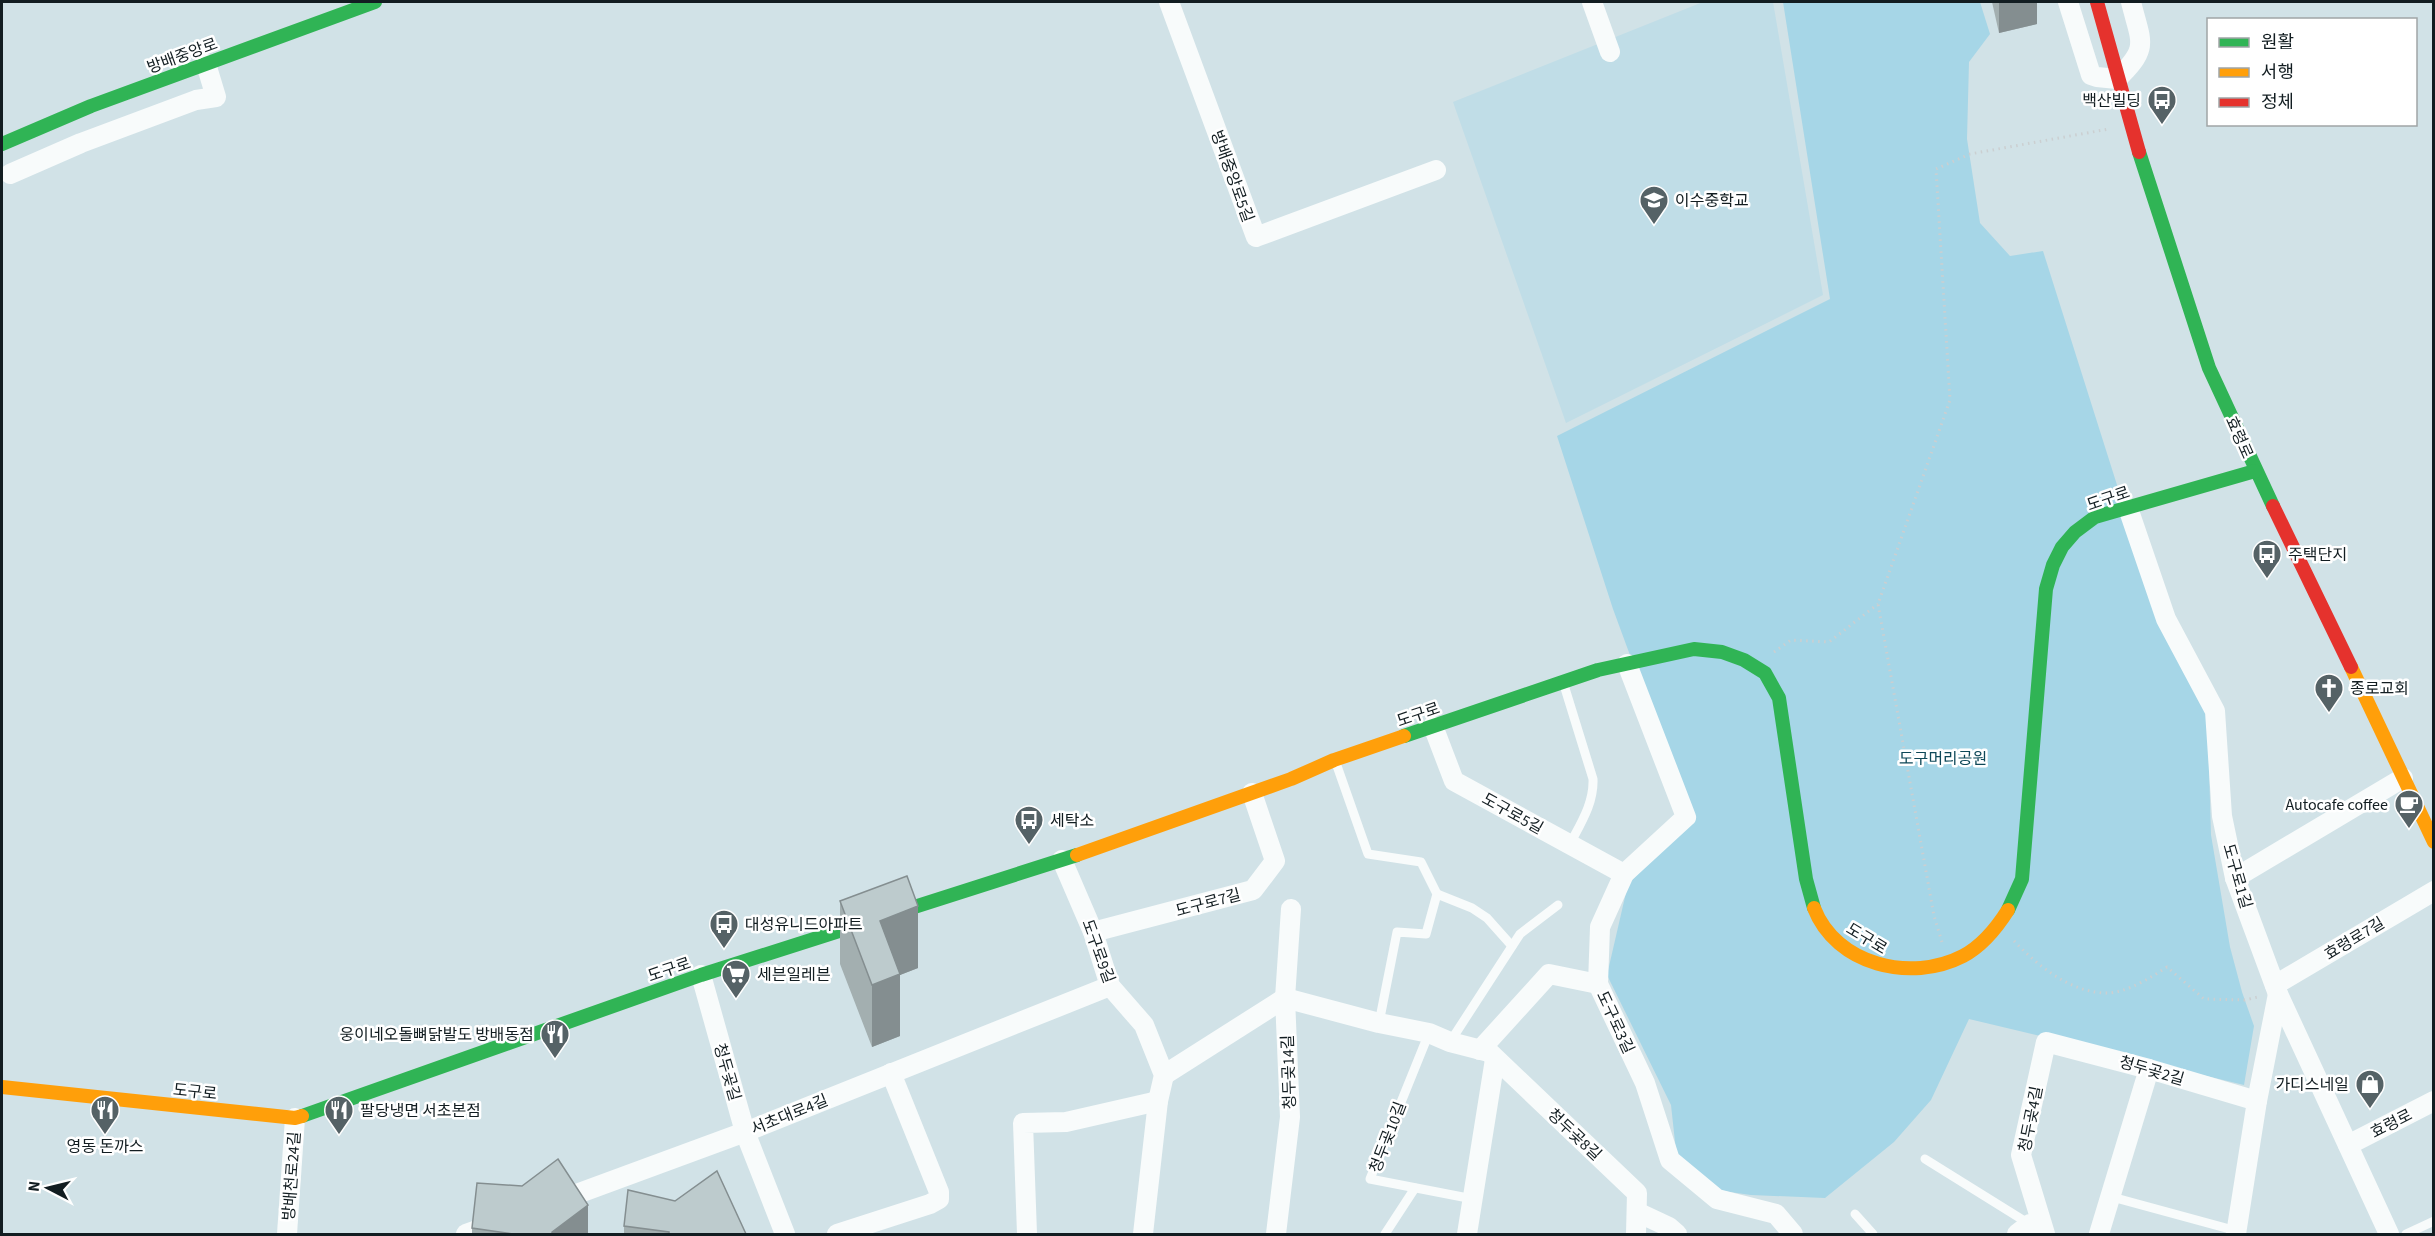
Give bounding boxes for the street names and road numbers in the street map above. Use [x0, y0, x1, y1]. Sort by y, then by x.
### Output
street label: 방배중앙로 [144, 33, 221, 79]
street label: 방배중앙로5길 [1205, 127, 1259, 225]
street label: 효령로 [2220, 413, 2258, 462]
street label: 도구로 [2084, 481, 2133, 517]
street label: 도구로 [1394, 697, 1443, 733]
street label: 도구로5길 [1478, 788, 1547, 840]
street label: 도구로1길 [2217, 841, 2257, 911]
street label: 도구로7길 [1173, 884, 1243, 922]
street label: 효령로7길 [2320, 912, 2389, 965]
street label: 도구로9길 [1076, 916, 1120, 987]
street label: 도구로 [1842, 918, 1891, 960]
street label: 도구로 [645, 952, 694, 988]
street label: 도구로3길 [1591, 987, 1639, 1057]
street label: 청두곶14길 [1277, 1034, 1301, 1110]
street label: 청두곶길 [708, 1041, 746, 1104]
street label: 청두곶2길 [2117, 1051, 2187, 1091]
street label: 도구로 [172, 1079, 218, 1105]
street label: 청두곶4길 [2014, 1084, 2048, 1154]
street label: 서초대로4길 [747, 1089, 831, 1140]
street label: 청두곶10길 [1364, 1099, 1412, 1176]
street label: 청두곶8길 [1542, 1104, 1606, 1166]
street label: 효령로 [2367, 1104, 2416, 1144]
street label: 방배천로24길 [278, 1131, 306, 1221]

